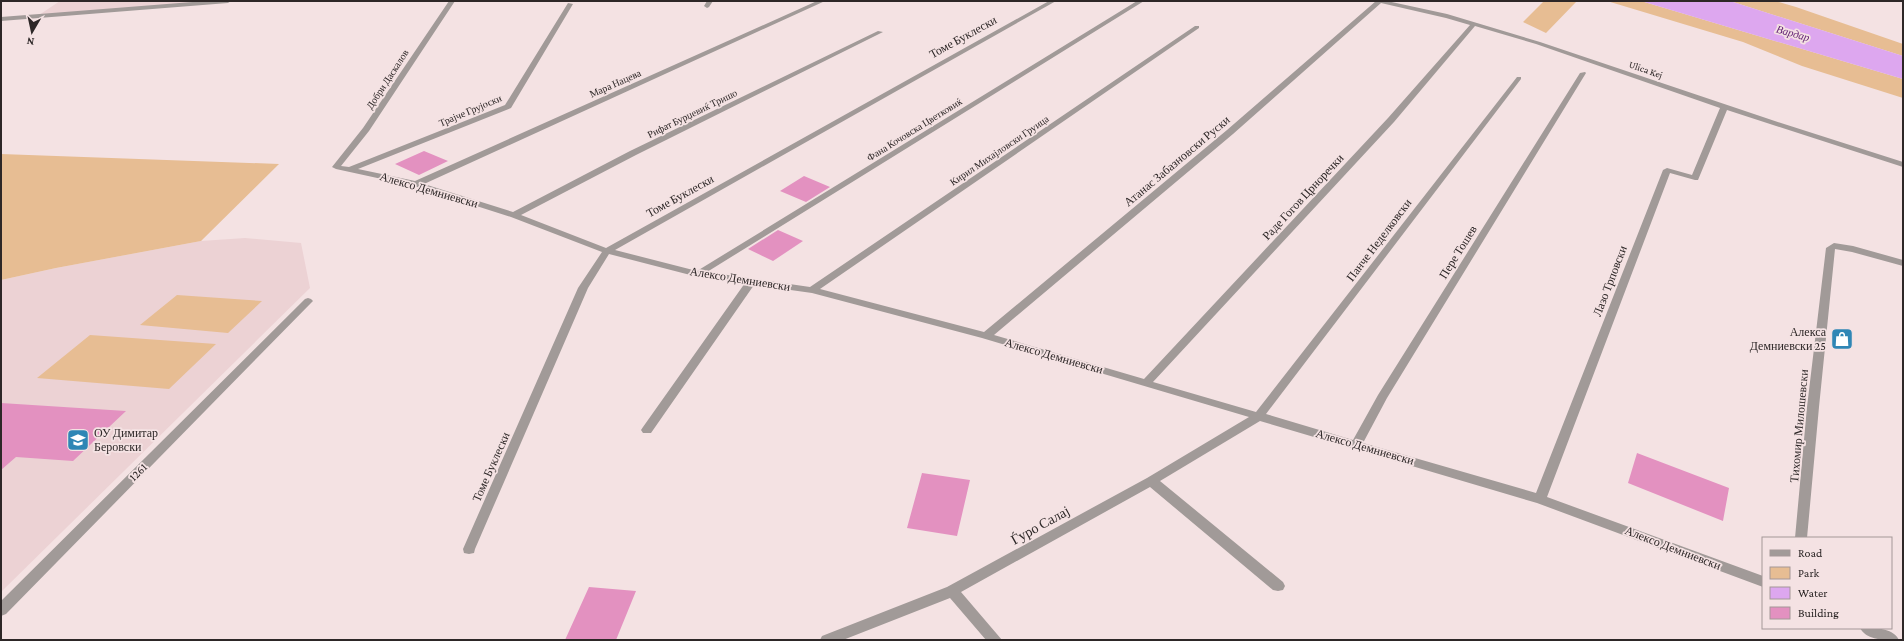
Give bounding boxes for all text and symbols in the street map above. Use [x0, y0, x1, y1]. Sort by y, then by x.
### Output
north arrow [12, 12, 52, 52]
street label: Томе Буклески [927, 12, 1000, 61]
water label: Вардар [1775, 23, 1812, 44]
text: N [25, 35, 35, 48]
street label: Добри Даскалов [364, 47, 411, 111]
street label: Ulica Kej [1627, 59, 1664, 81]
street label: Мара Нацева [588, 67, 643, 100]
street label: Рифат Бурџевиќ Тришо [645, 87, 739, 140]
street label: Трајче Грујоски [437, 92, 504, 129]
street label: Фана Кочовска Цветковиќ [865, 96, 964, 163]
street label: Атанас Забазновски Руски [1121, 112, 1233, 209]
street label: Кирил Михајловски Груица [948, 113, 1051, 188]
street label: Раде Гогов Црноречки [1260, 151, 1347, 243]
street label: Алексо Демниевски [378, 169, 480, 211]
street label: Томе Буклески [644, 171, 717, 220]
street label: Панче Неделковски [1343, 196, 1415, 284]
street label: Пере Тошев [1436, 222, 1480, 281]
street label: Лазо Трповски [1590, 243, 1630, 318]
street label: Алексо Демниевски [689, 264, 792, 294]
place label: Алекса Демниевски 25 [1750, 325, 1827, 353]
shop icon: Алекса Демниевски 25 [1829, 326, 1855, 352]
street label: Алексо Демниевски [1003, 335, 1105, 377]
street label: Тихомир Милошевски [1787, 368, 1811, 483]
place label: ОУ Димитар Беровски [94, 426, 158, 454]
street label: Алексо Демниевски [1314, 426, 1416, 468]
school or university icon: ОУ Димитар Беровски [65, 427, 91, 453]
street label: Томе Буклески [469, 429, 513, 504]
street label: 1261 [126, 460, 150, 484]
street label: Ѓуро Салај [1008, 502, 1072, 548]
street label: Алексо Демниевски [1623, 523, 1724, 573]
legend [1762, 537, 1892, 629]
text: Road [1798, 546, 1823, 560]
text: Park [1798, 566, 1820, 580]
text: Water [1798, 586, 1828, 600]
text: Building [1798, 606, 1839, 620]

